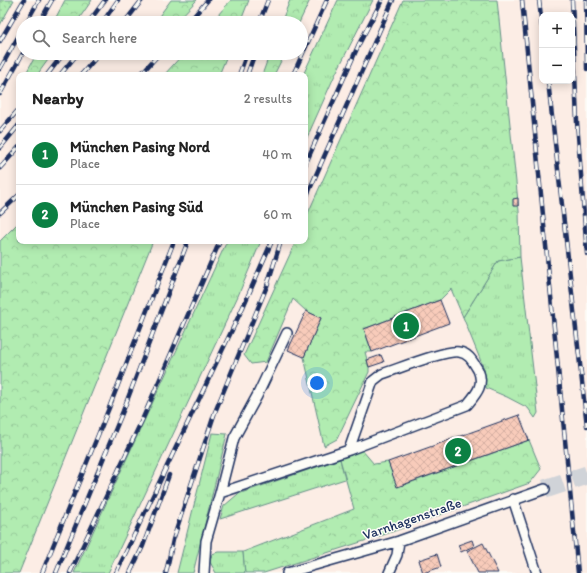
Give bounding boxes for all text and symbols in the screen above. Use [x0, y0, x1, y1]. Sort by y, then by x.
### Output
map controls [539, 12, 575, 84]
button: + [539, 12, 575, 48]
search box [16, 16, 308, 60]
icon: search [30, 27, 52, 49]
text: Search here [62, 29, 137, 47]
button: − [539, 48, 575, 84]
text: Nearby [32, 88, 84, 108]
text: 2 results [244, 91, 292, 106]
text: München Pasing Nord [70, 138, 210, 156]
text: 1 [42, 147, 48, 162]
text: 40 m [262, 147, 292, 162]
text: Place [70, 156, 100, 171]
text: München Pasing Süd [70, 198, 203, 216]
text: 2 [42, 207, 48, 222]
text: 60 m [263, 207, 292, 222]
text: Place [70, 216, 100, 231]
pin: 1 [393, 311, 419, 341]
your location [307, 373, 327, 393]
pin: 2 [445, 436, 471, 466]
street label: Varnhagenstraße [360, 494, 464, 544]

